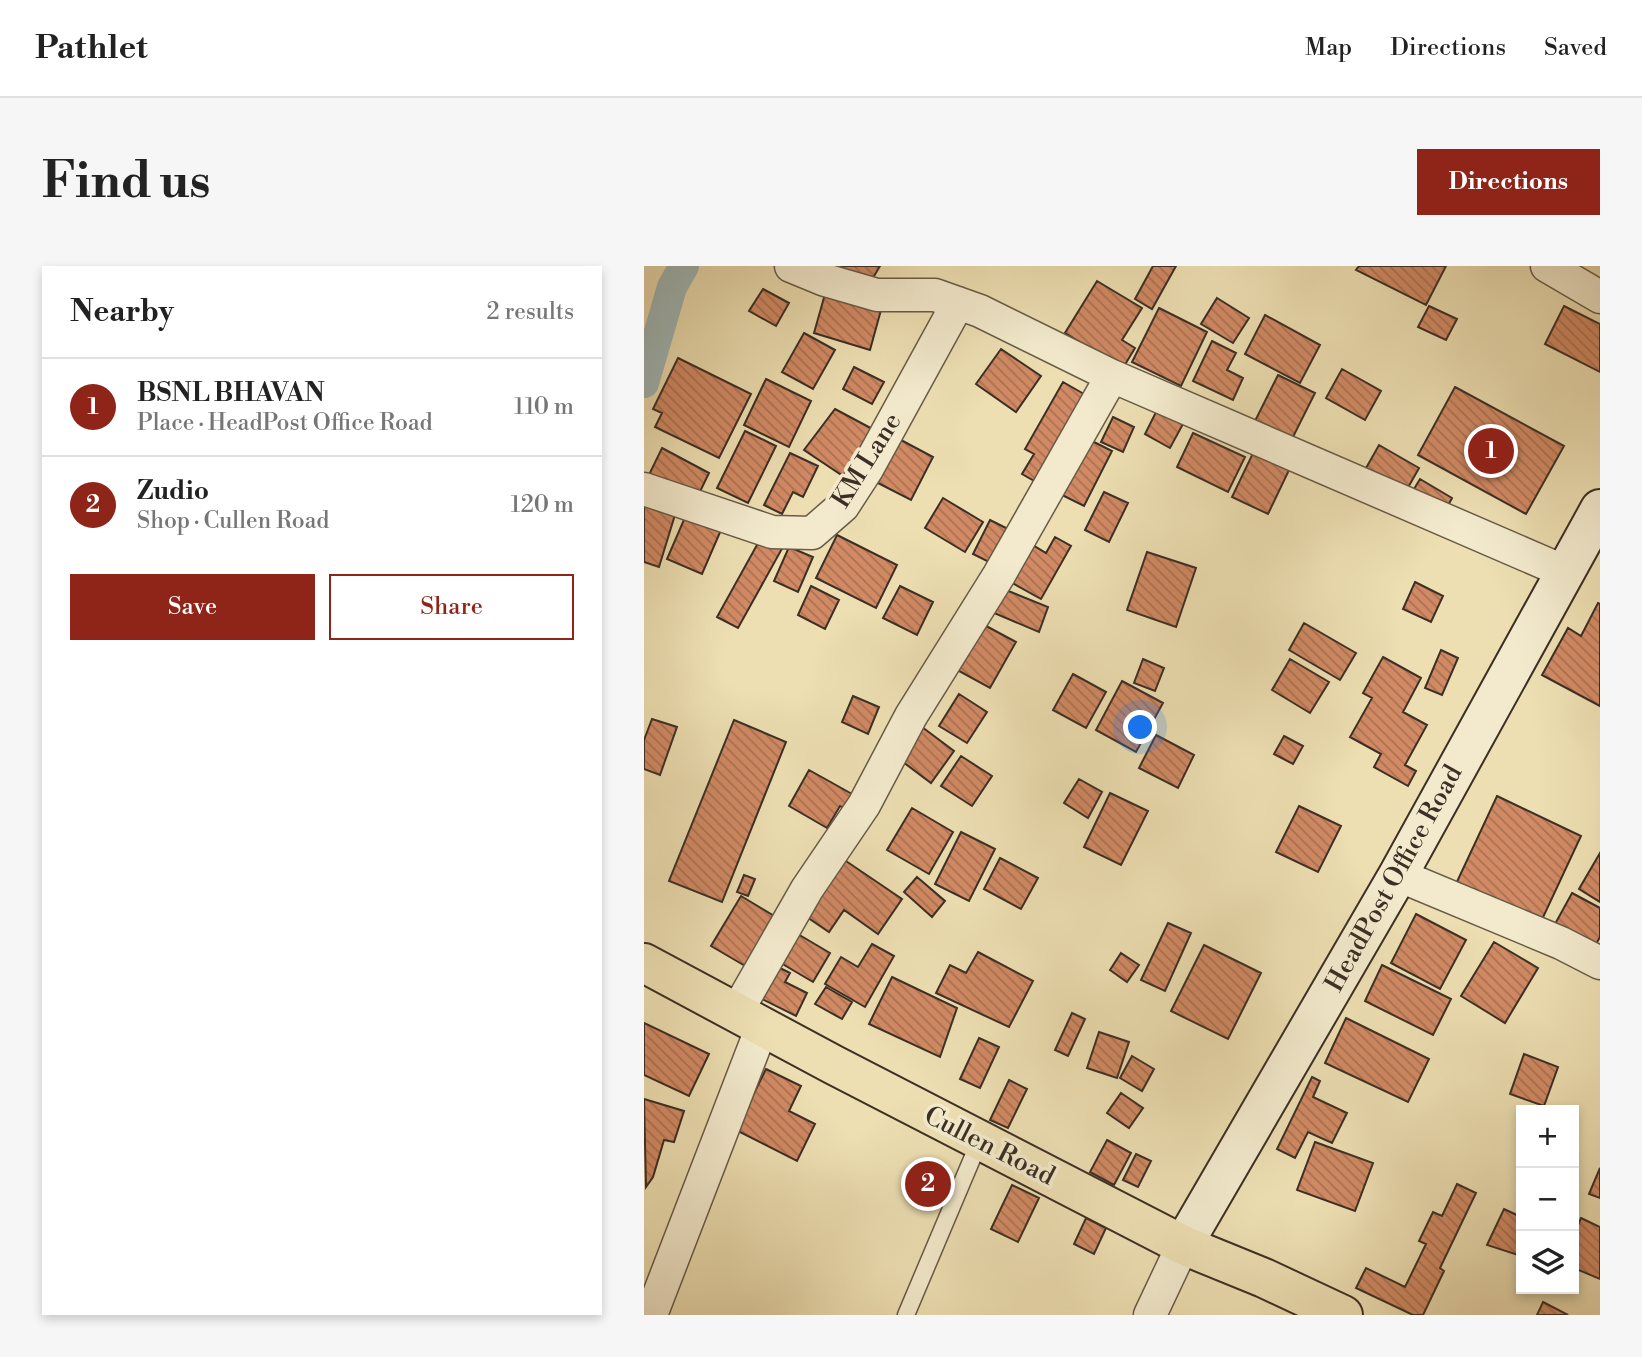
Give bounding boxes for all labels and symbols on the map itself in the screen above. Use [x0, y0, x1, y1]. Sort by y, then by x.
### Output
street label: KM Lane [825, 407, 909, 514]
pin: 1 [1468, 425, 1514, 477]
your location [1123, 710, 1157, 744]
street label: HeadPost Office Road [1318, 759, 1470, 997]
street label: Cullen Road [919, 1099, 1060, 1193]
pin: 2 [905, 1158, 951, 1210]

